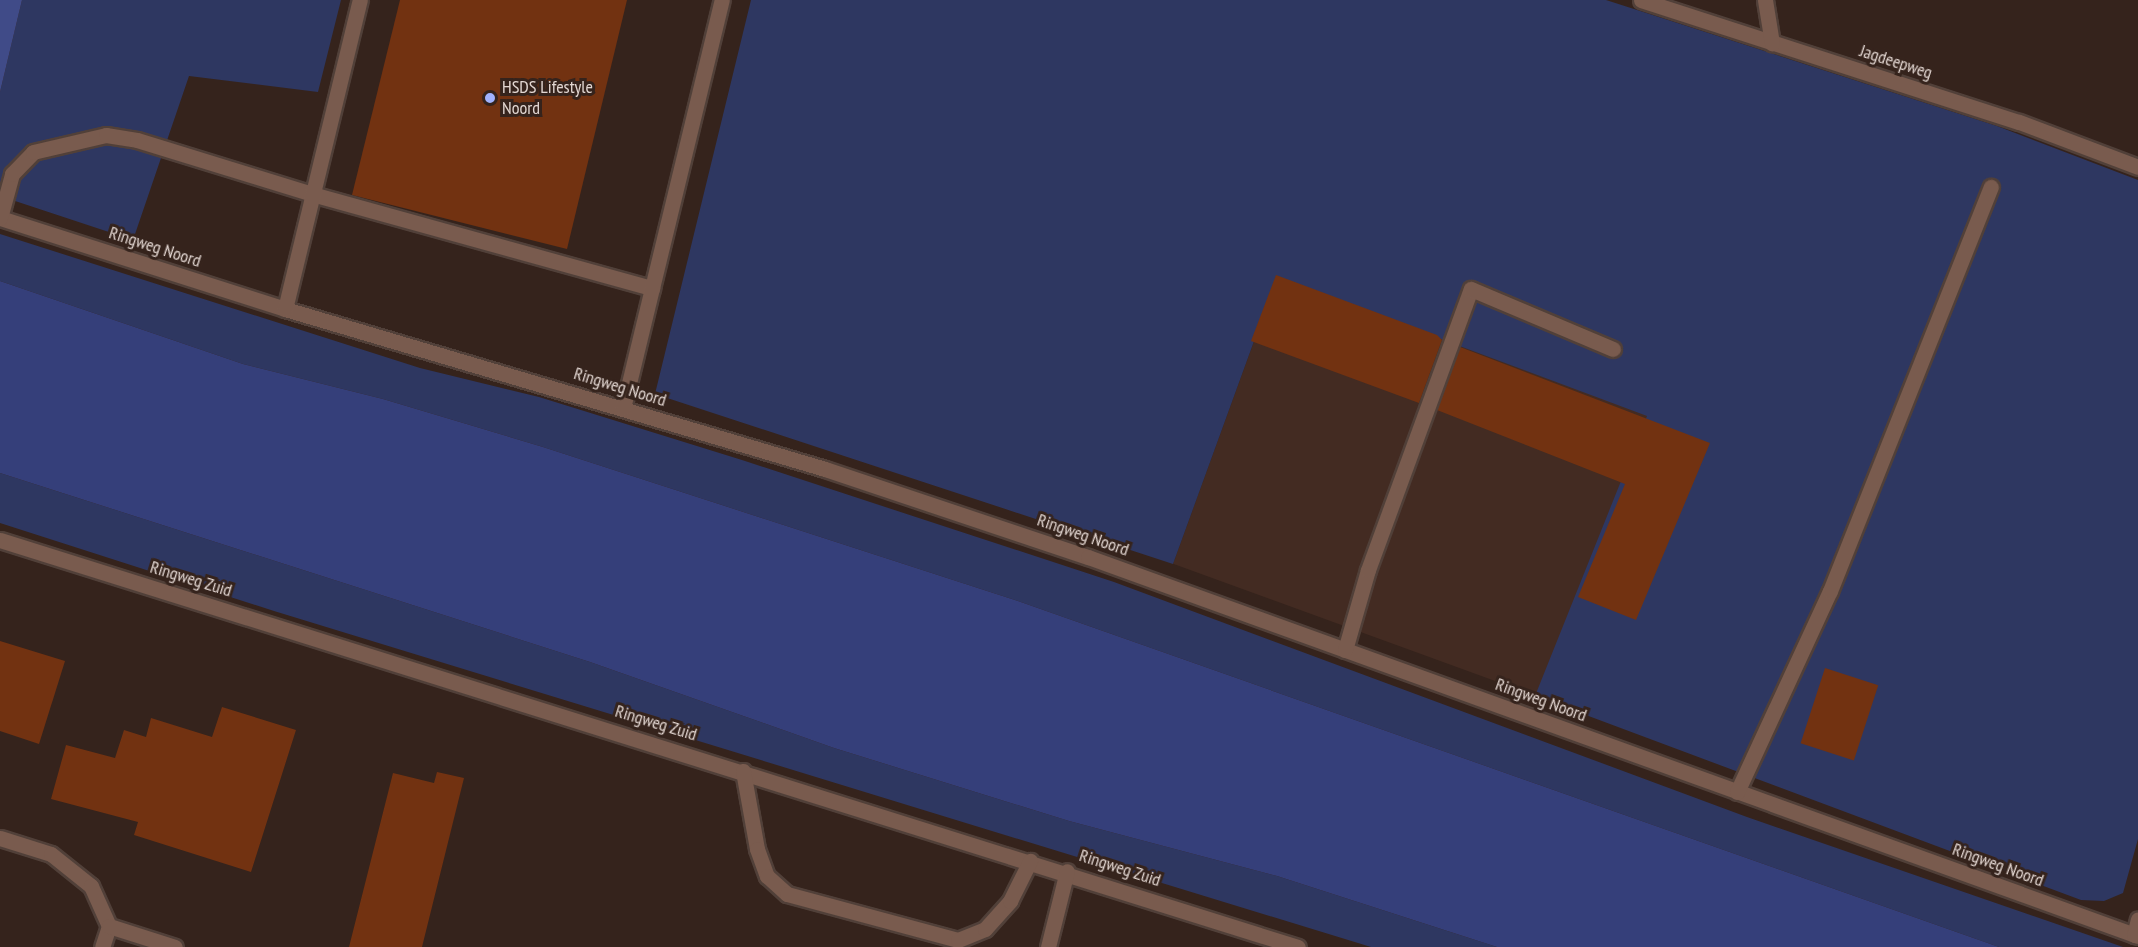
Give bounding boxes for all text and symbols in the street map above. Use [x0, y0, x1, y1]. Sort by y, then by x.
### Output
street label: Jagdeepweg [1857, 40, 1935, 84]
place label: HSDS Lifestyle Noord [502, 77, 593, 119]
marker: HSDS Lifestyle Noord [483, 91, 497, 105]
street label: Ringweg Noord [106, 222, 204, 272]
street label: Ringweg Noord [571, 363, 669, 411]
street label: Ringweg Noord [1034, 509, 1132, 561]
street label: Ringweg Zuid [147, 556, 235, 602]
street label: Ringweg Noord [1492, 674, 1590, 726]
street label: Ringweg Zuid [612, 700, 700, 746]
street label: Ringweg Noord [1949, 839, 2047, 891]
street label: Ringweg Zuid [1076, 845, 1164, 891]

